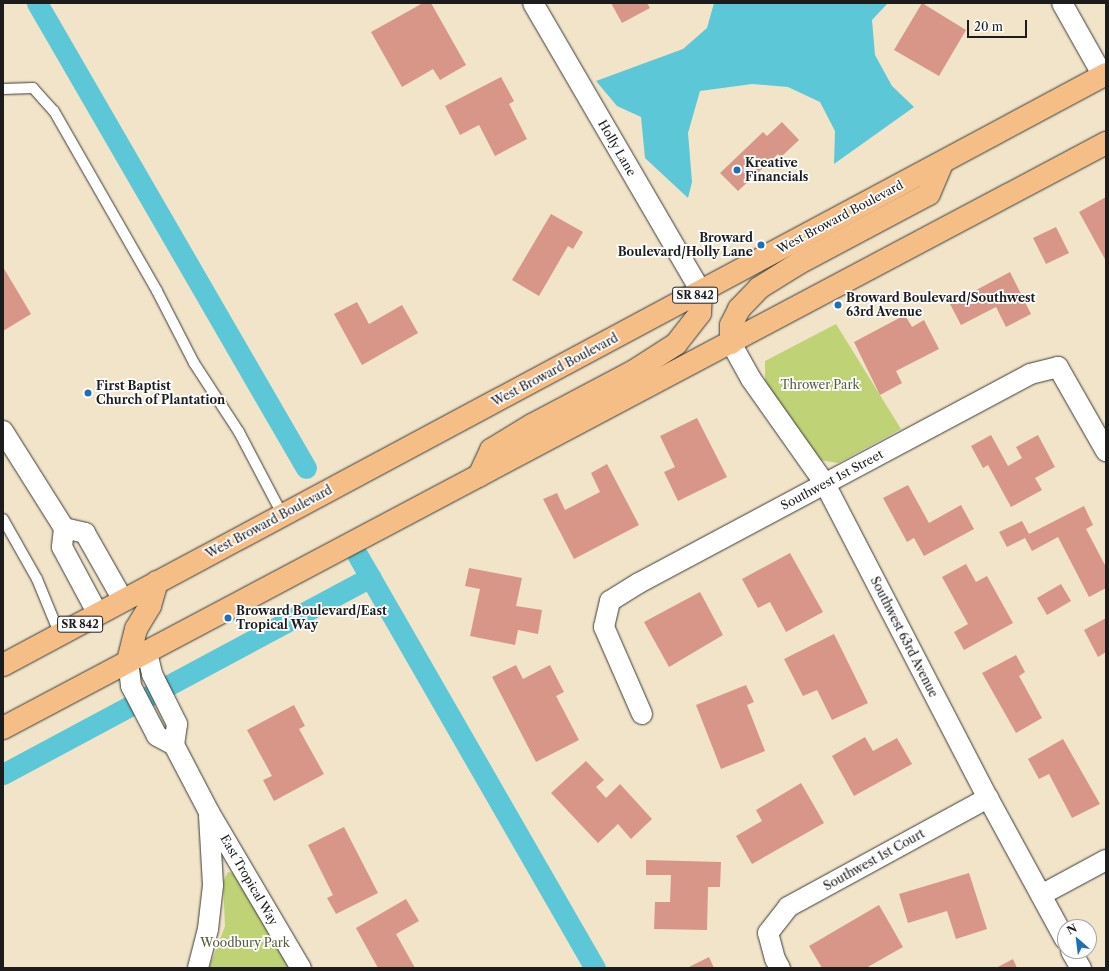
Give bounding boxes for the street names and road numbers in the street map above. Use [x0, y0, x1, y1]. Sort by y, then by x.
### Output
street label: Holly Lane [595, 117, 639, 179]
street label: West Broward Boulevard [774, 178, 906, 256]
road number: SR 842 [671, 286, 719, 304]
street label: West Broward Boulevard [489, 331, 621, 409]
street label: Southwest 1st Street [778, 447, 886, 513]
street label: West Broward Boulevard [203, 483, 335, 561]
street label: Southwest 63rd Avenue [867, 574, 941, 700]
road number: SR 842 [56, 615, 104, 633]
street label: Southwest 1st Court [821, 826, 927, 894]
street label: East Tropical Way [217, 832, 281, 928]

